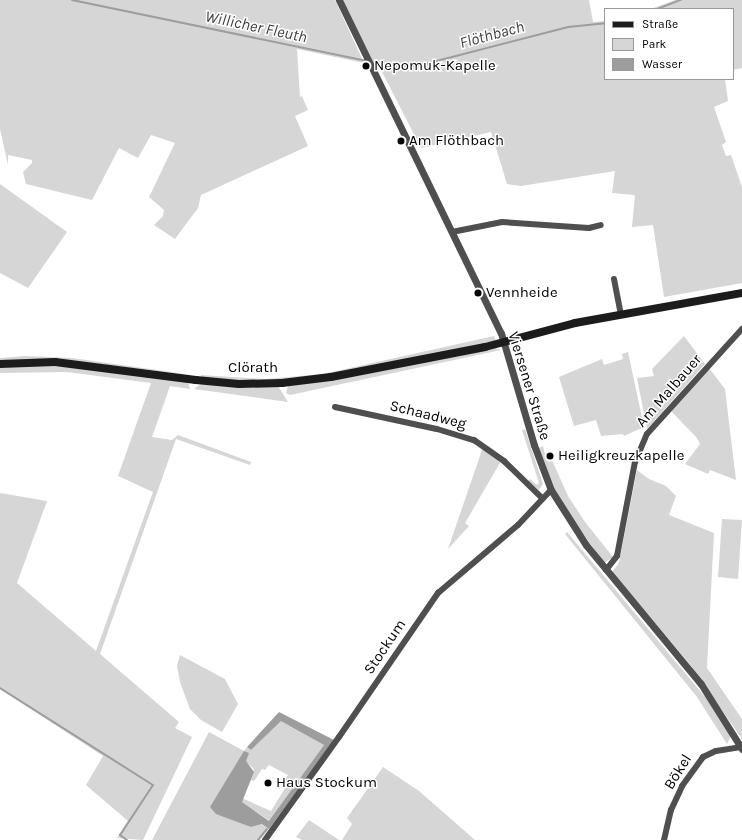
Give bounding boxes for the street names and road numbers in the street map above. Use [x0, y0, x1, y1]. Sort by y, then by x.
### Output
street label: Viersener Straße [504, 330, 554, 442]
street label: Am Malbauer [632, 351, 706, 431]
street label: Clörath [228, 359, 278, 377]
street label: Schaadweg [388, 397, 468, 433]
street label: Stockum [360, 616, 410, 678]
street label: Bökel [660, 751, 696, 793]

